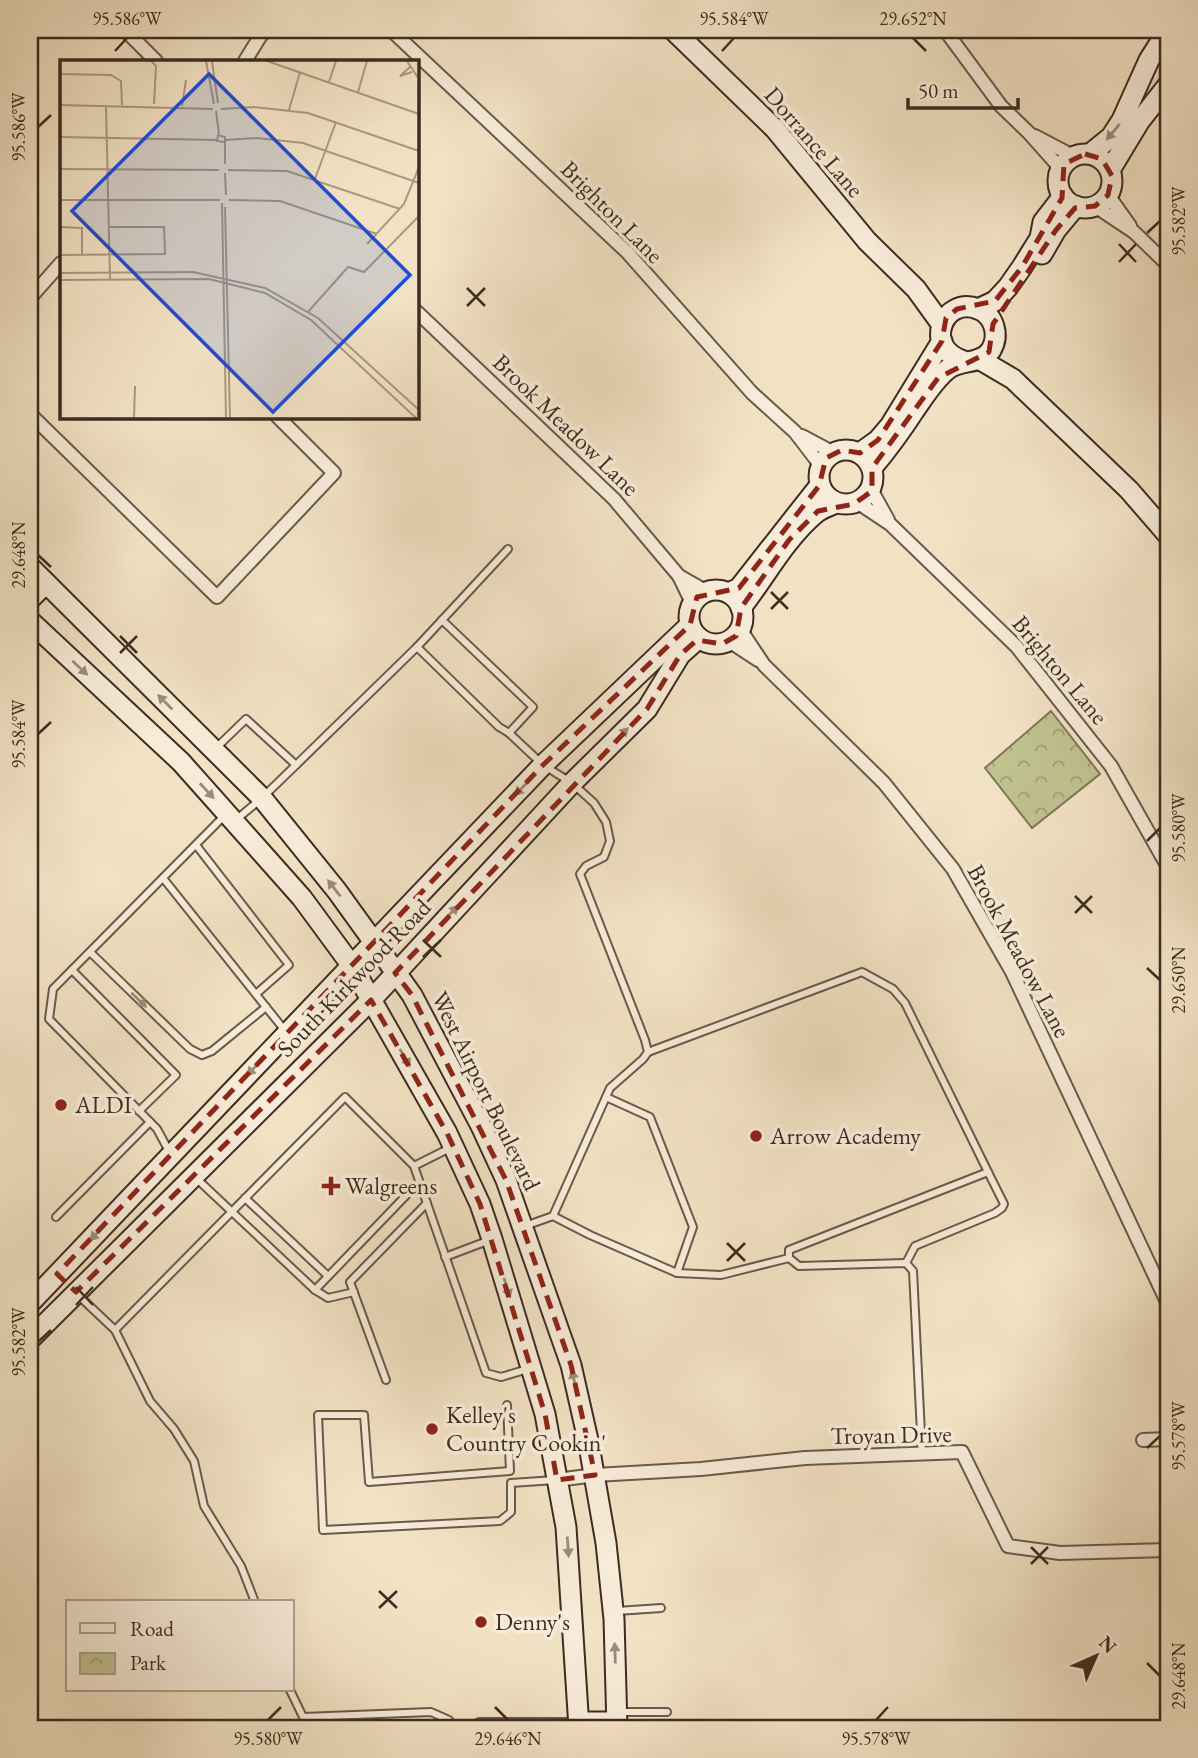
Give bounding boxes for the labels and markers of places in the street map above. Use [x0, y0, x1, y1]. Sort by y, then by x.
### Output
place label: ALDI [74, 1089, 132, 1120]
marker: ALDI [53, 1097, 69, 1113]
place label: Arrow Academy [769, 1120, 921, 1151]
marker: Arrow Academy [748, 1128, 764, 1144]
place label: Walgreens [345, 1170, 437, 1201]
marker: Walgreens [323, 1178, 339, 1194]
place label: Kelley's Country Cookin' [446, 1399, 606, 1458]
marker: Kelley's Country Cookin' [424, 1421, 440, 1437]
place label: Denny's [495, 1606, 570, 1637]
marker: Denny's [473, 1614, 489, 1630]

